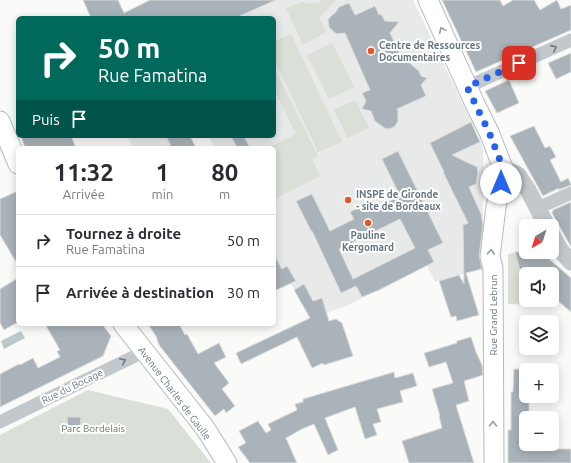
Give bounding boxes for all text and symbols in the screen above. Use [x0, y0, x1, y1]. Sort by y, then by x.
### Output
one-way arrow [438, 27, 446, 34]
icon: right [32, 32, 84, 84]
text: 50 m [98, 32, 160, 63]
place label: Centre de Ressources Documentaires [379, 40, 480, 63]
one-way arrow [550, 45, 557, 53]
marker: Centre de Ressources Documentaires [366, 46, 376, 56]
pin [502, 46, 536, 80]
icon: arrive [508, 52, 530, 74]
text: Rue Famatina [98, 65, 207, 85]
icon: arrive [68, 108, 90, 130]
text: Puis [32, 111, 60, 128]
text: 11:32 [54, 159, 114, 186]
text: 1 [156, 159, 169, 186]
text: 80 [211, 159, 238, 186]
position arrow [480, 162, 522, 204]
text: Arrivée [63, 187, 105, 201]
text: min [152, 187, 173, 201]
text: m [219, 187, 230, 201]
place label: INSPE de Gironde - site de Bordeaux [356, 189, 441, 212]
marker: INSPE de Gironde - site de Bordeaux [343, 195, 353, 205]
marker: Pauline Kergomard [363, 218, 373, 228]
north arrow [519, 219, 559, 259]
map controls [519, 219, 559, 451]
text: Tournez à droite [66, 225, 181, 242]
icon: right [32, 230, 54, 252]
place label: Pauline Kergomard [342, 230, 394, 253]
text: 50 m [227, 232, 260, 249]
text: Rue Famatina [66, 242, 145, 256]
one-way arrow [487, 249, 496, 255]
button: sound [519, 267, 559, 307]
street label: Rue Grand Lebrun [488, 275, 499, 355]
icon: arrive [32, 282, 54, 304]
text: Arrivée à destination [66, 284, 214, 301]
text: 30 m [227, 284, 260, 301]
button: layers [519, 315, 559, 355]
street label: Avenue Charles de Gaulle [136, 345, 213, 442]
one-way arrow [118, 358, 126, 366]
button: + [519, 363, 559, 403]
street label: Rue du Bocage [40, 367, 105, 406]
button: − [519, 411, 559, 451]
one-way arrow [489, 421, 498, 427]
park label: Parc Bordelais [61, 423, 125, 434]

